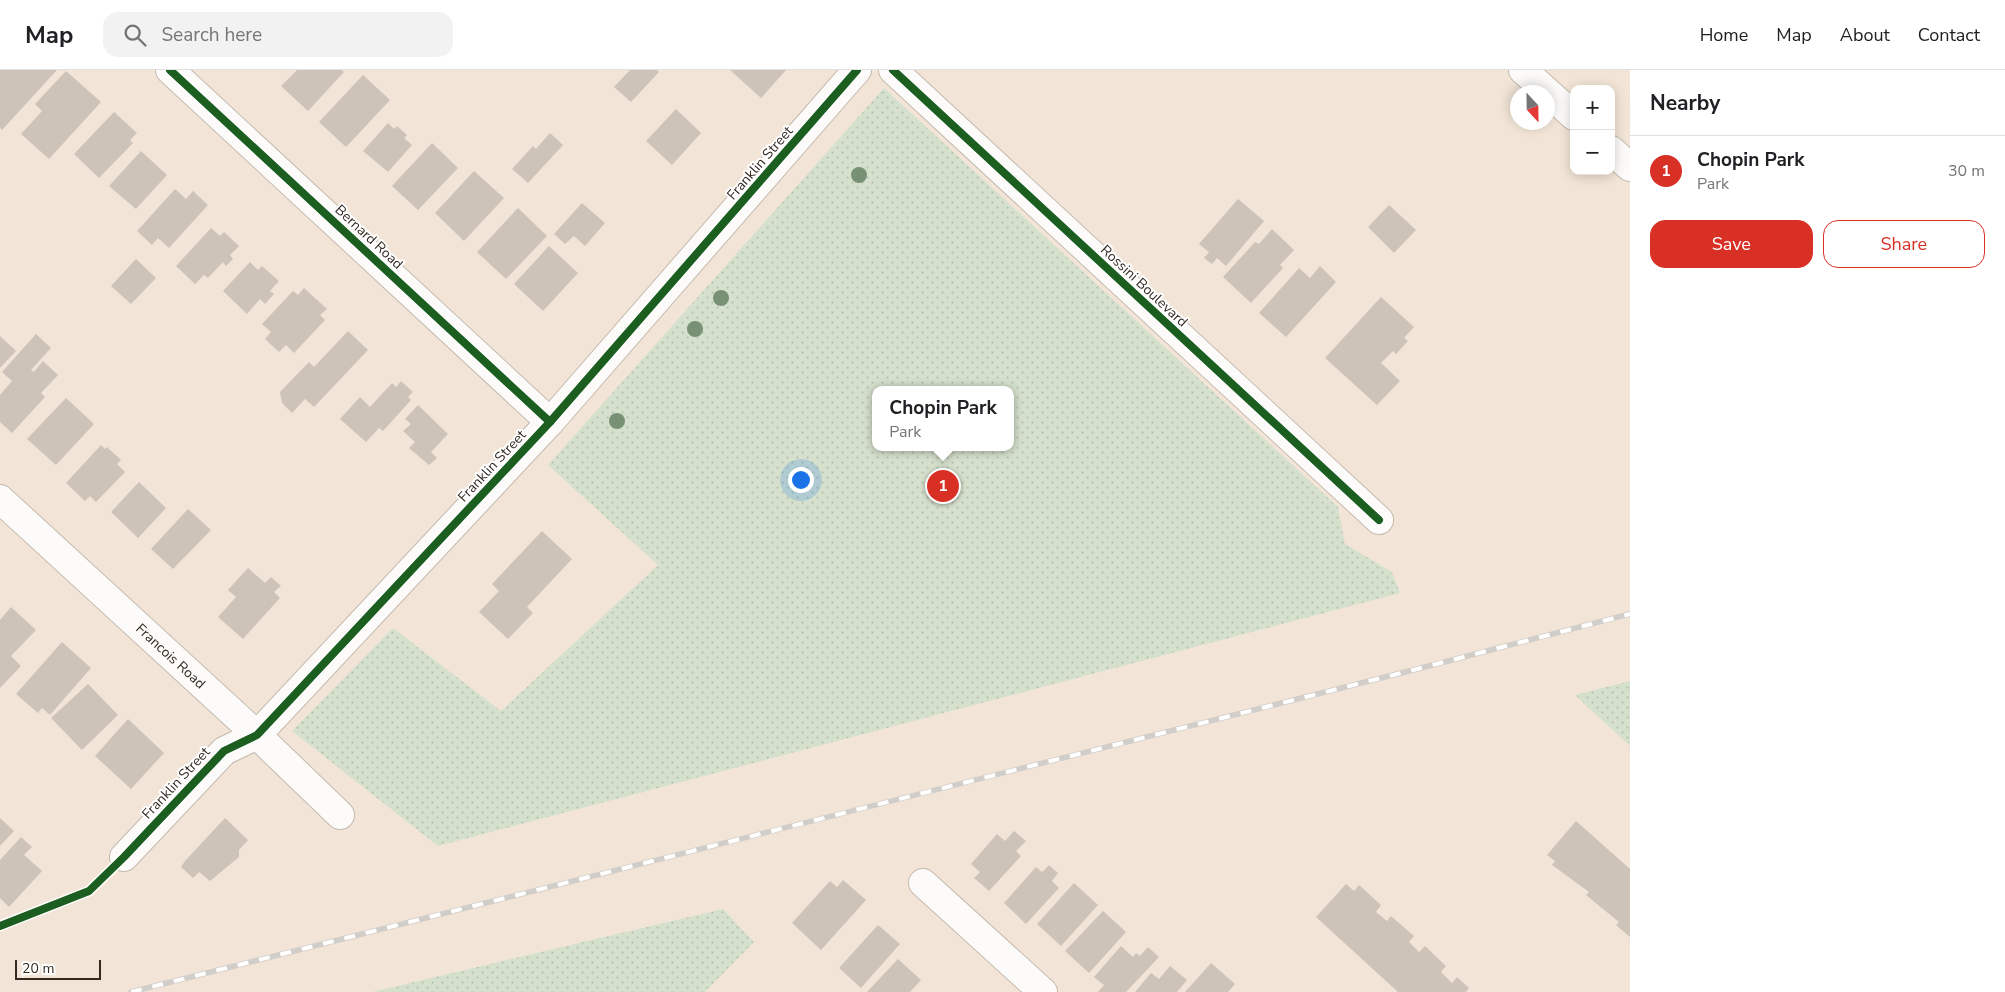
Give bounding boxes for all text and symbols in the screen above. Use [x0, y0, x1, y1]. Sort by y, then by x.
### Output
search box [103, 12, 453, 57]
text: Map [25, 19, 73, 51]
icon: search [121, 21, 149, 49]
text: Search here [161, 22, 262, 48]
text: Home [1700, 23, 1748, 47]
text: Map [1776, 23, 1812, 47]
text: About [1840, 23, 1890, 47]
text: Contact [1918, 23, 1980, 47]
north arrow [1510, 85, 1555, 130]
map controls [1570, 85, 1615, 175]
button: + [1570, 85, 1615, 130]
text: Nearby [1650, 89, 1720, 117]
street label: Franklin Street [723, 122, 797, 204]
button: − [1570, 130, 1615, 175]
text: Chopin Park [1697, 147, 1804, 173]
text: 1 [1661, 160, 1671, 182]
text: 30 m [1948, 160, 1985, 182]
text: Park [1697, 173, 1729, 195]
street label: Bernard Road [331, 201, 407, 273]
button: Save [1650, 220, 1813, 268]
button: Share [1823, 220, 1985, 268]
street label: Rossini Boulevard [1096, 241, 1192, 331]
popup [872, 386, 1014, 451]
text: Chopin Park [889, 395, 997, 421]
text: Park [889, 421, 921, 443]
street label: Franklin Street [454, 426, 530, 506]
your location [788, 467, 814, 493]
pin: 1 [927, 467, 959, 505]
street label: Francois Road [132, 619, 210, 693]
street label: Franklin Street [138, 743, 214, 823]
scale bar [15, 957, 101, 980]
text: 20 m [22, 959, 54, 978]

